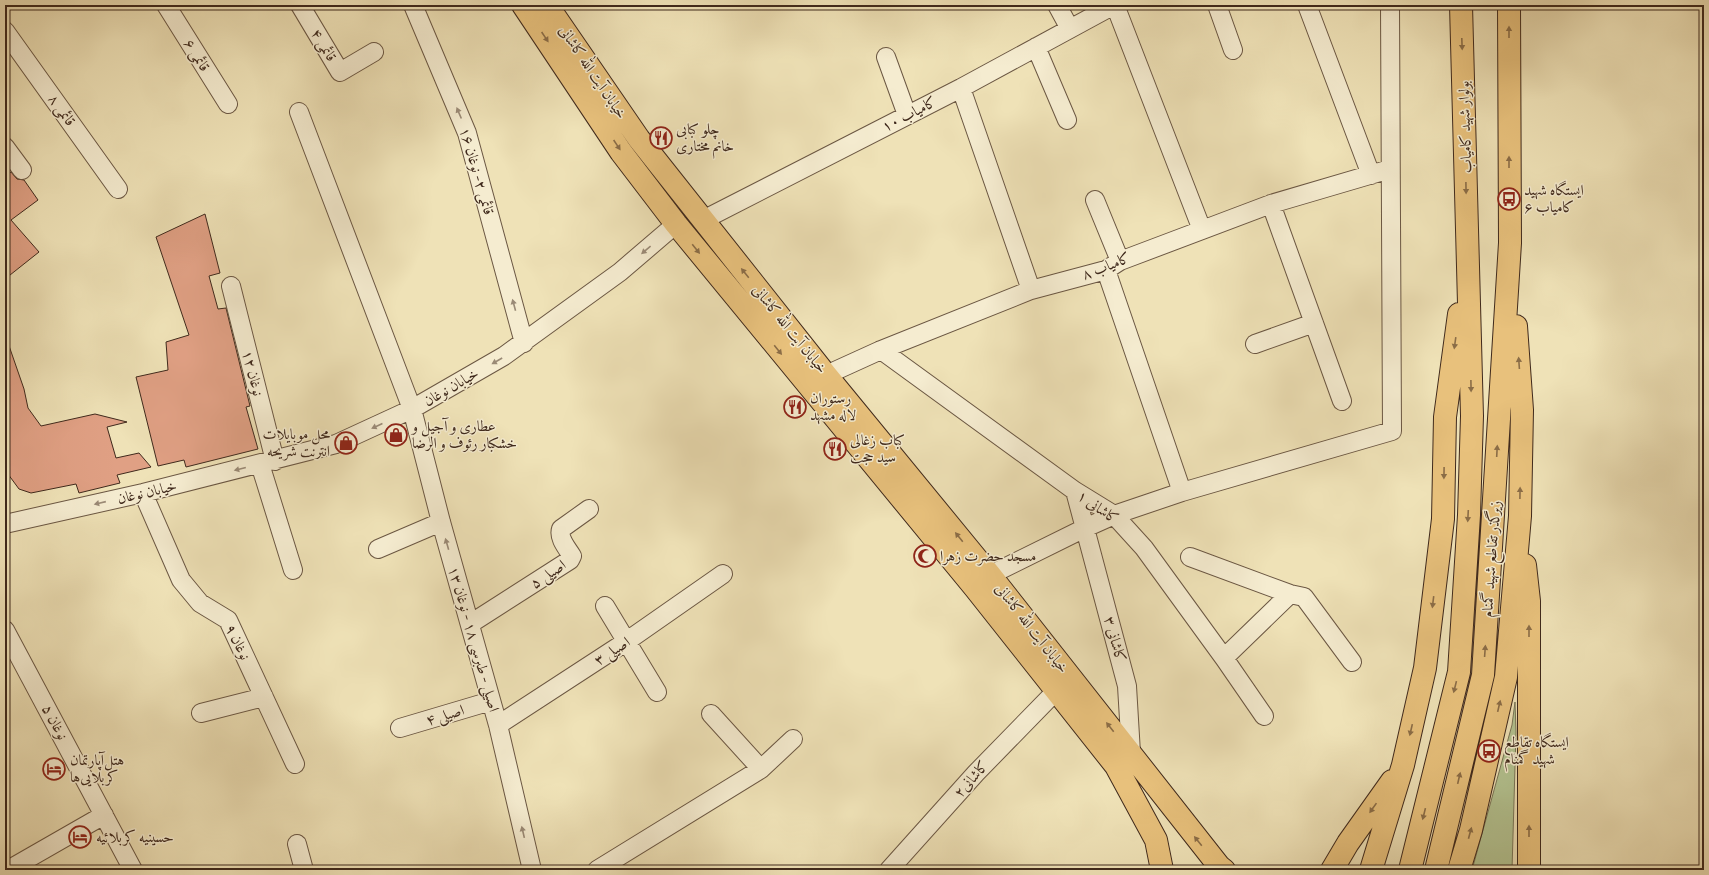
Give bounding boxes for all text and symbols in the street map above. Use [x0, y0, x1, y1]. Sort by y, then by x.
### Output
street label: خیابان آیت الله کاشانی [553, 20, 633, 124]
street label: قائمی ۴ [305, 25, 341, 66]
one-way arrow [1506, 25, 1512, 38]
one-way arrow [541, 32, 548, 43]
street label: قائمی ۶ [178, 35, 214, 76]
one-way arrow [1459, 38, 1465, 51]
street label: بولوار شهید کامیاب [1454, 80, 1479, 173]
street label: قائمی ۸ [42, 91, 80, 131]
street label: کامیاب ۱۰ [879, 93, 941, 138]
one-way arrow [455, 107, 462, 119]
place label: چلو کبابی خانم مختاری [676, 120, 734, 159]
street label: قائمی ۲- نوغان ۱۶ [453, 125, 498, 218]
restaurant icon: چلو کبابی خانم مختاری [648, 125, 674, 151]
one-way arrow [613, 140, 621, 151]
one-way arrow [1506, 155, 1512, 168]
place label: ایستگاه شهید کامیاب ۶ [1524, 180, 1584, 219]
one-way arrow [1463, 182, 1469, 195]
bus stop icon: ایستگاه شهید کامیاب ۶ [1496, 186, 1522, 212]
one-way arrow [691, 243, 700, 254]
one-way arrow [640, 245, 651, 254]
street label: کامیاب ۸ [1079, 249, 1134, 286]
one-way arrow [741, 268, 750, 279]
street label: خیابان آیت الله کاشانی [746, 279, 834, 379]
one-way arrow [511, 299, 517, 311]
one-way arrow [1452, 337, 1458, 349]
one-way arrow [773, 344, 782, 355]
street label: نوغان ۱۲ [236, 348, 267, 399]
one-way arrow [491, 357, 503, 364]
one-way arrow [1515, 357, 1522, 369]
street label: خیابان نوغان [420, 364, 483, 413]
one-way arrow [1468, 380, 1474, 393]
place label: رستوران لاله مشهد [810, 389, 856, 427]
restaurant icon: رستوران لاله مشهد [782, 394, 808, 420]
place label: عطاری و آجیل و خشکبار رئوف و الرضا [410, 417, 517, 455]
shop icon: عطاری و آجیل و خشکبار رئوف و الرضا [383, 422, 409, 448]
one-way arrow [371, 423, 383, 429]
place label: محل موبايلات انترنت شريحه [263, 425, 330, 463]
shop icon: محل موبايلات انترنت شريحه [333, 430, 359, 456]
place label: کباب زغالی سید حجت [850, 431, 905, 469]
restaurant icon: کباب زغالی سید حجت [822, 436, 848, 462]
one-way arrow [1494, 445, 1501, 457]
one-way arrow [234, 467, 246, 473]
one-way arrow [1441, 467, 1447, 480]
street label: خیابان نوغان [115, 476, 179, 511]
street label: کاشانی ۱ [1072, 486, 1122, 530]
one-way arrow [1517, 487, 1524, 499]
one-way arrow [94, 500, 106, 506]
street label: زیرگذر تقاطع شهید گمنام [1476, 500, 1509, 618]
one-way arrow [1465, 510, 1472, 522]
one-way arrow [955, 532, 964, 543]
one-way arrow [444, 538, 450, 550]
mosque icon: مسجد حضرت زهرا [912, 543, 938, 569]
place label: مسجد حضرت زهرا [940, 547, 1036, 568]
street label: اصیلی ۵ [527, 556, 571, 595]
street label: اصیلی - طبرسی ۱۸ - نوغان ۱۳ [442, 564, 503, 715]
street label: خیابان آیت الله کاشانی [989, 578, 1075, 678]
one-way arrow [1430, 596, 1436, 608]
street label: کاشانی ۳ [1097, 614, 1130, 664]
street label: نوغان ۹ [219, 621, 254, 664]
one-way arrow [1526, 624, 1532, 637]
street label: اصیلی ۳ [591, 633, 635, 672]
one-way arrow [1481, 645, 1488, 657]
one-way arrow [1452, 682, 1458, 694]
one-way arrow [1497, 700, 1503, 712]
street label: نوغان ۵ [36, 701, 72, 744]
street label: اصیلی ۴ [424, 701, 467, 732]
one-way arrow [1106, 721, 1115, 732]
one-way arrow [1408, 724, 1414, 736]
place label: ایستگاه تقاطع شهید گمنام [1504, 732, 1569, 772]
bus stop icon: ایستگاه تقاطع شهید گمنام [1476, 738, 1502, 764]
place label: هتل‌آپارتمان کربلایی‌ها [70, 751, 124, 789]
hotel icon: هتل‌آپارتمان کربلایی‌ها [41, 756, 67, 782]
street label: کاشانی۲ [950, 757, 994, 803]
one-way arrow [1456, 772, 1462, 784]
one-way arrow [1369, 803, 1377, 814]
one-way arrow [1421, 808, 1427, 820]
hotel icon: حسینیه کربلائیه [67, 824, 93, 850]
one-way arrow [1526, 824, 1532, 837]
one-way arrow [520, 826, 526, 838]
one-way arrow [1467, 826, 1473, 838]
place label: حسینیه کربلائیه [96, 828, 174, 849]
one-way arrow [1194, 835, 1203, 846]

